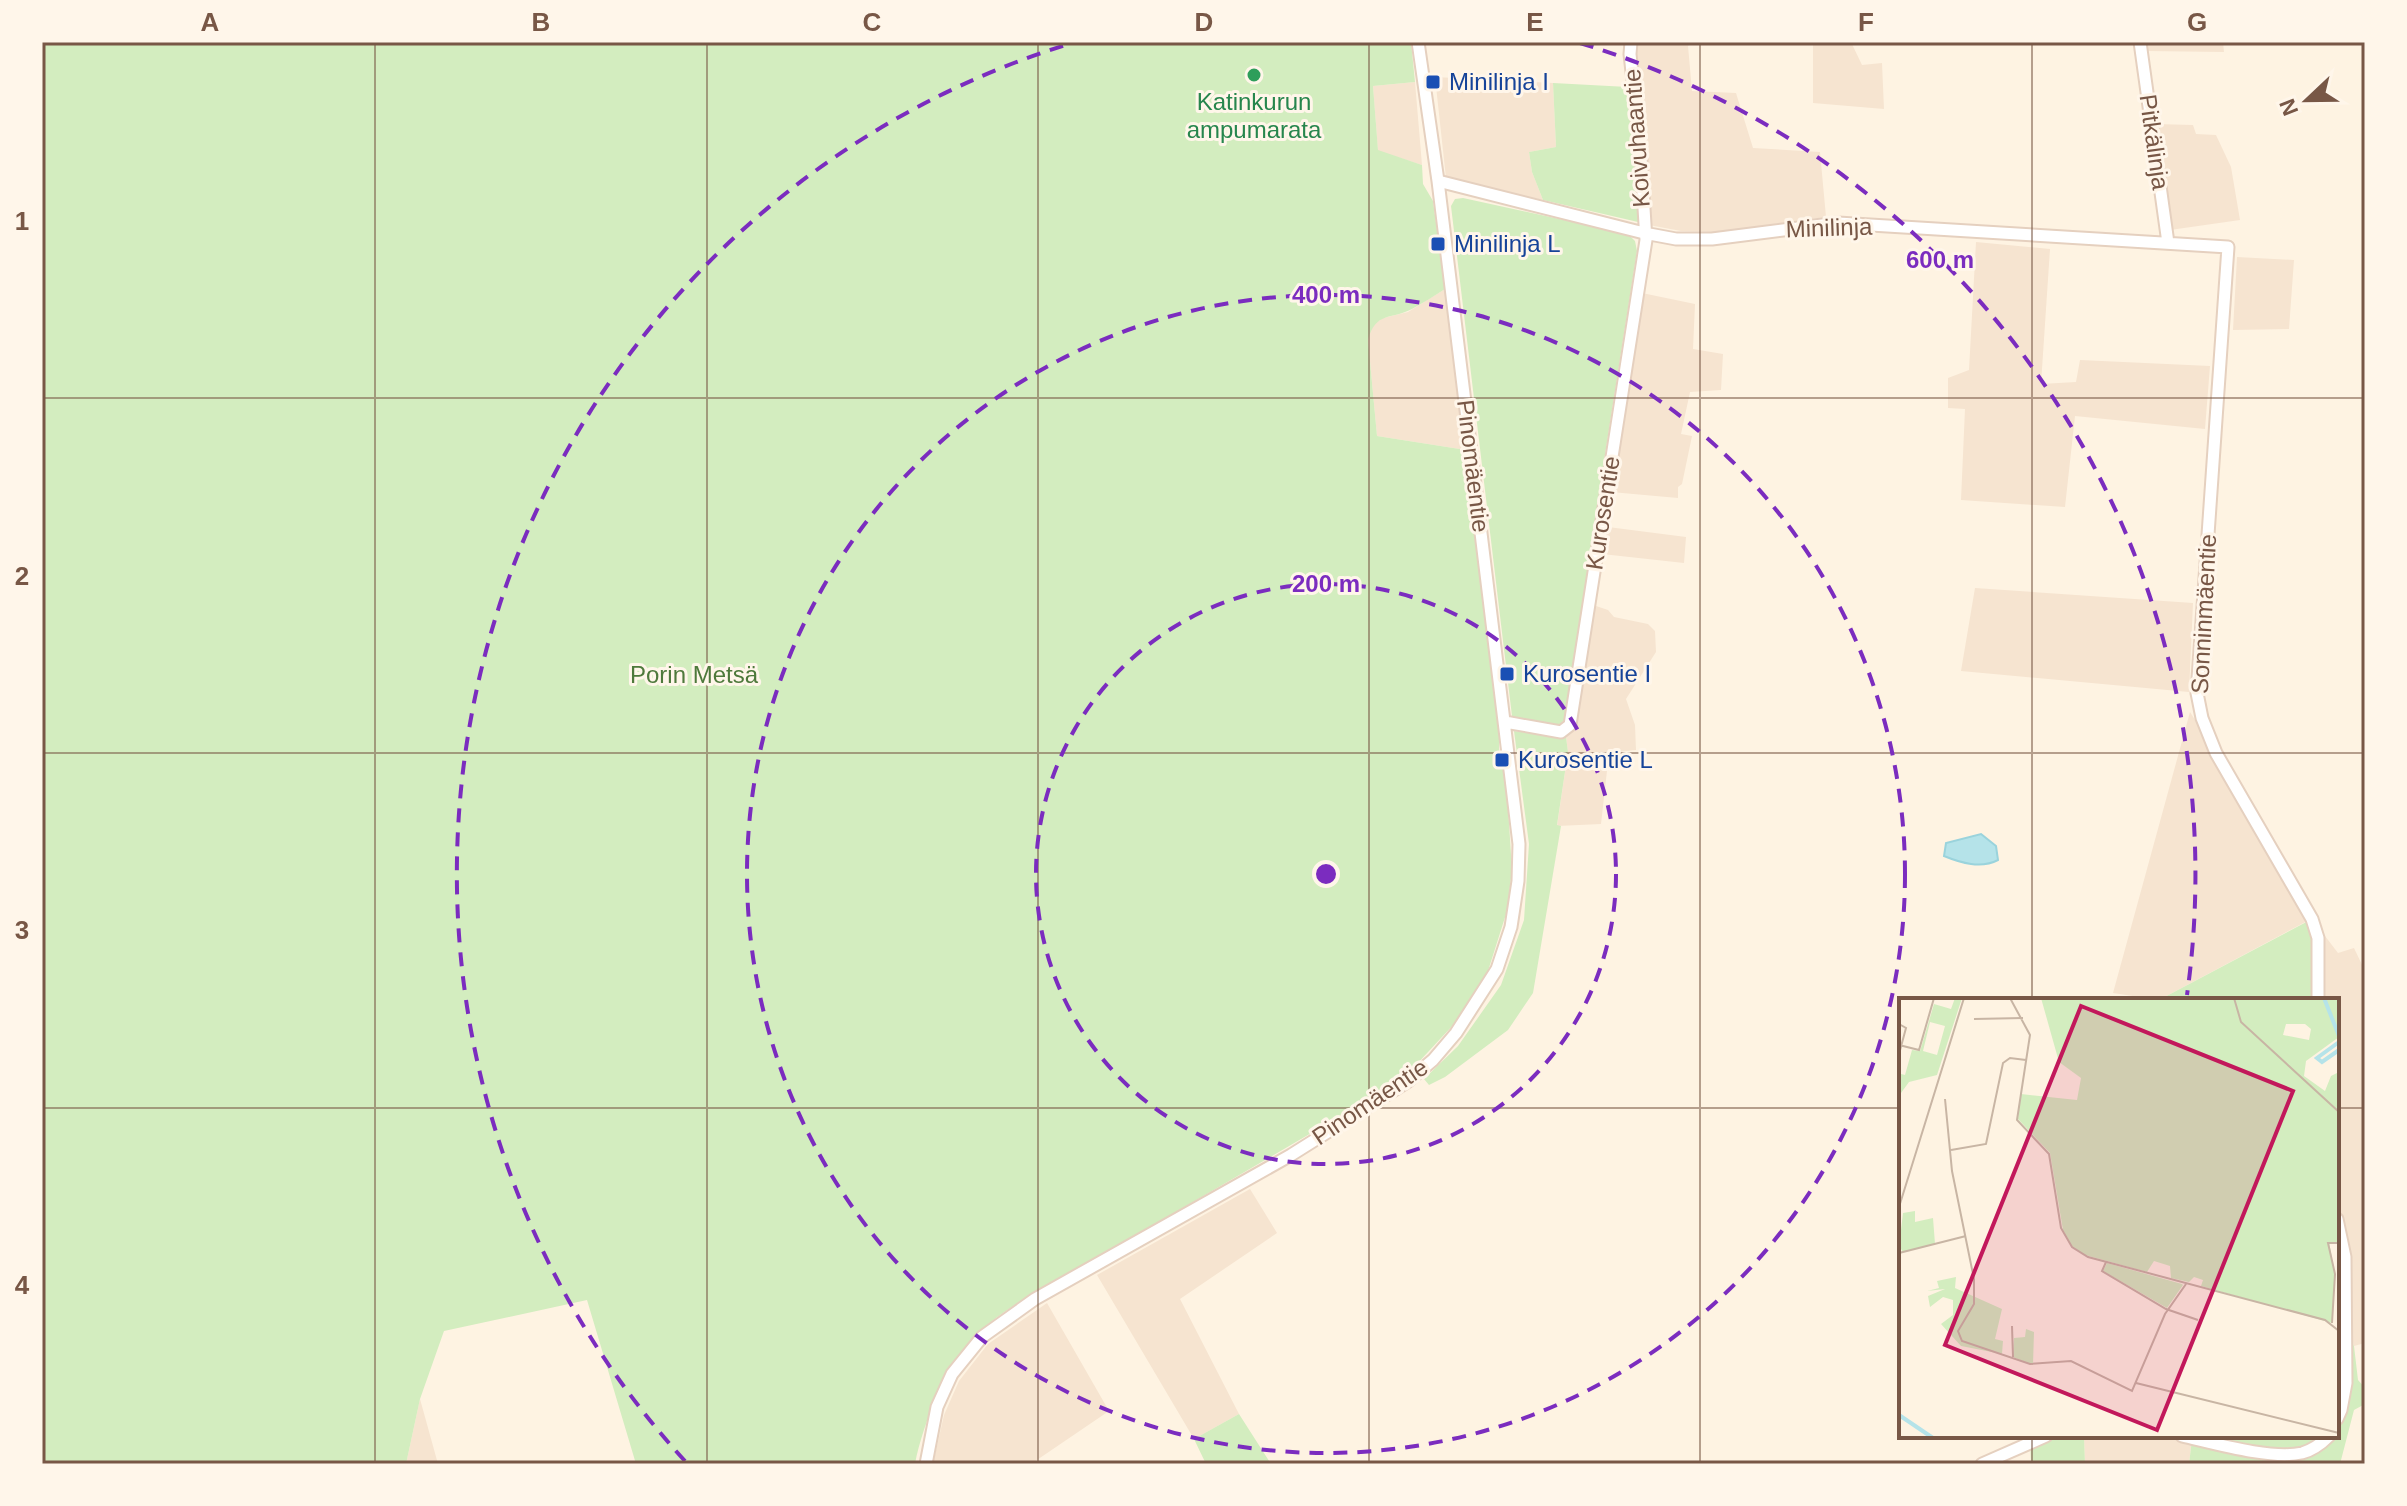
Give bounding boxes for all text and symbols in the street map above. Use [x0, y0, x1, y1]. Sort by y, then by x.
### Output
text: A [201, 7, 220, 37]
text: B [532, 7, 550, 37]
text: C [863, 7, 882, 37]
text: D [1195, 7, 1213, 37]
text: E [1526, 7, 1544, 37]
text: F [1858, 7, 1874, 37]
text: G [2187, 7, 2207, 37]
north arrow [2267, 60, 2347, 140]
marker: Katinkurun ampumarata [1245, 66, 1263, 84]
place label: Minilinja I [1449, 68, 1549, 95]
street label: Koivuhaantie [1618, 68, 1655, 208]
marker: Minilinja I [1424, 73, 1442, 91]
place label: Katinkurun ampumarata [1187, 88, 1322, 143]
street label: Pitkälinja [2134, 92, 2175, 192]
text: N [2274, 95, 2303, 119]
text: 1 [15, 206, 29, 236]
street label: Minilinja [1785, 212, 1873, 243]
place label: Minilinja L [1454, 230, 1561, 257]
marker: Minilinja L [1429, 235, 1447, 253]
text: 600 m [1906, 246, 1974, 273]
text: 400 m [1292, 281, 1360, 308]
street label: Pinomäentie [1452, 398, 1495, 534]
street label: Kurosentie [1580, 454, 1625, 572]
street label: Sonninmäentie [2186, 533, 2221, 695]
text: 2 [15, 561, 29, 591]
text: 200 m [1292, 570, 1360, 597]
place label: Kurosentie I [1523, 660, 1651, 687]
park label: Porin Metsä [630, 661, 759, 688]
marker: Kurosentie I [1498, 665, 1516, 683]
place label: Kurosentie L [1518, 746, 1653, 773]
marker: Kurosentie L [1493, 751, 1511, 769]
centre of rings [1312, 860, 1340, 888]
text: 3 [15, 915, 29, 945]
inset map [1899, 998, 2339, 1438]
street label: Pinomäentie [1307, 1053, 1433, 1150]
text: 4 [15, 1270, 30, 1300]

